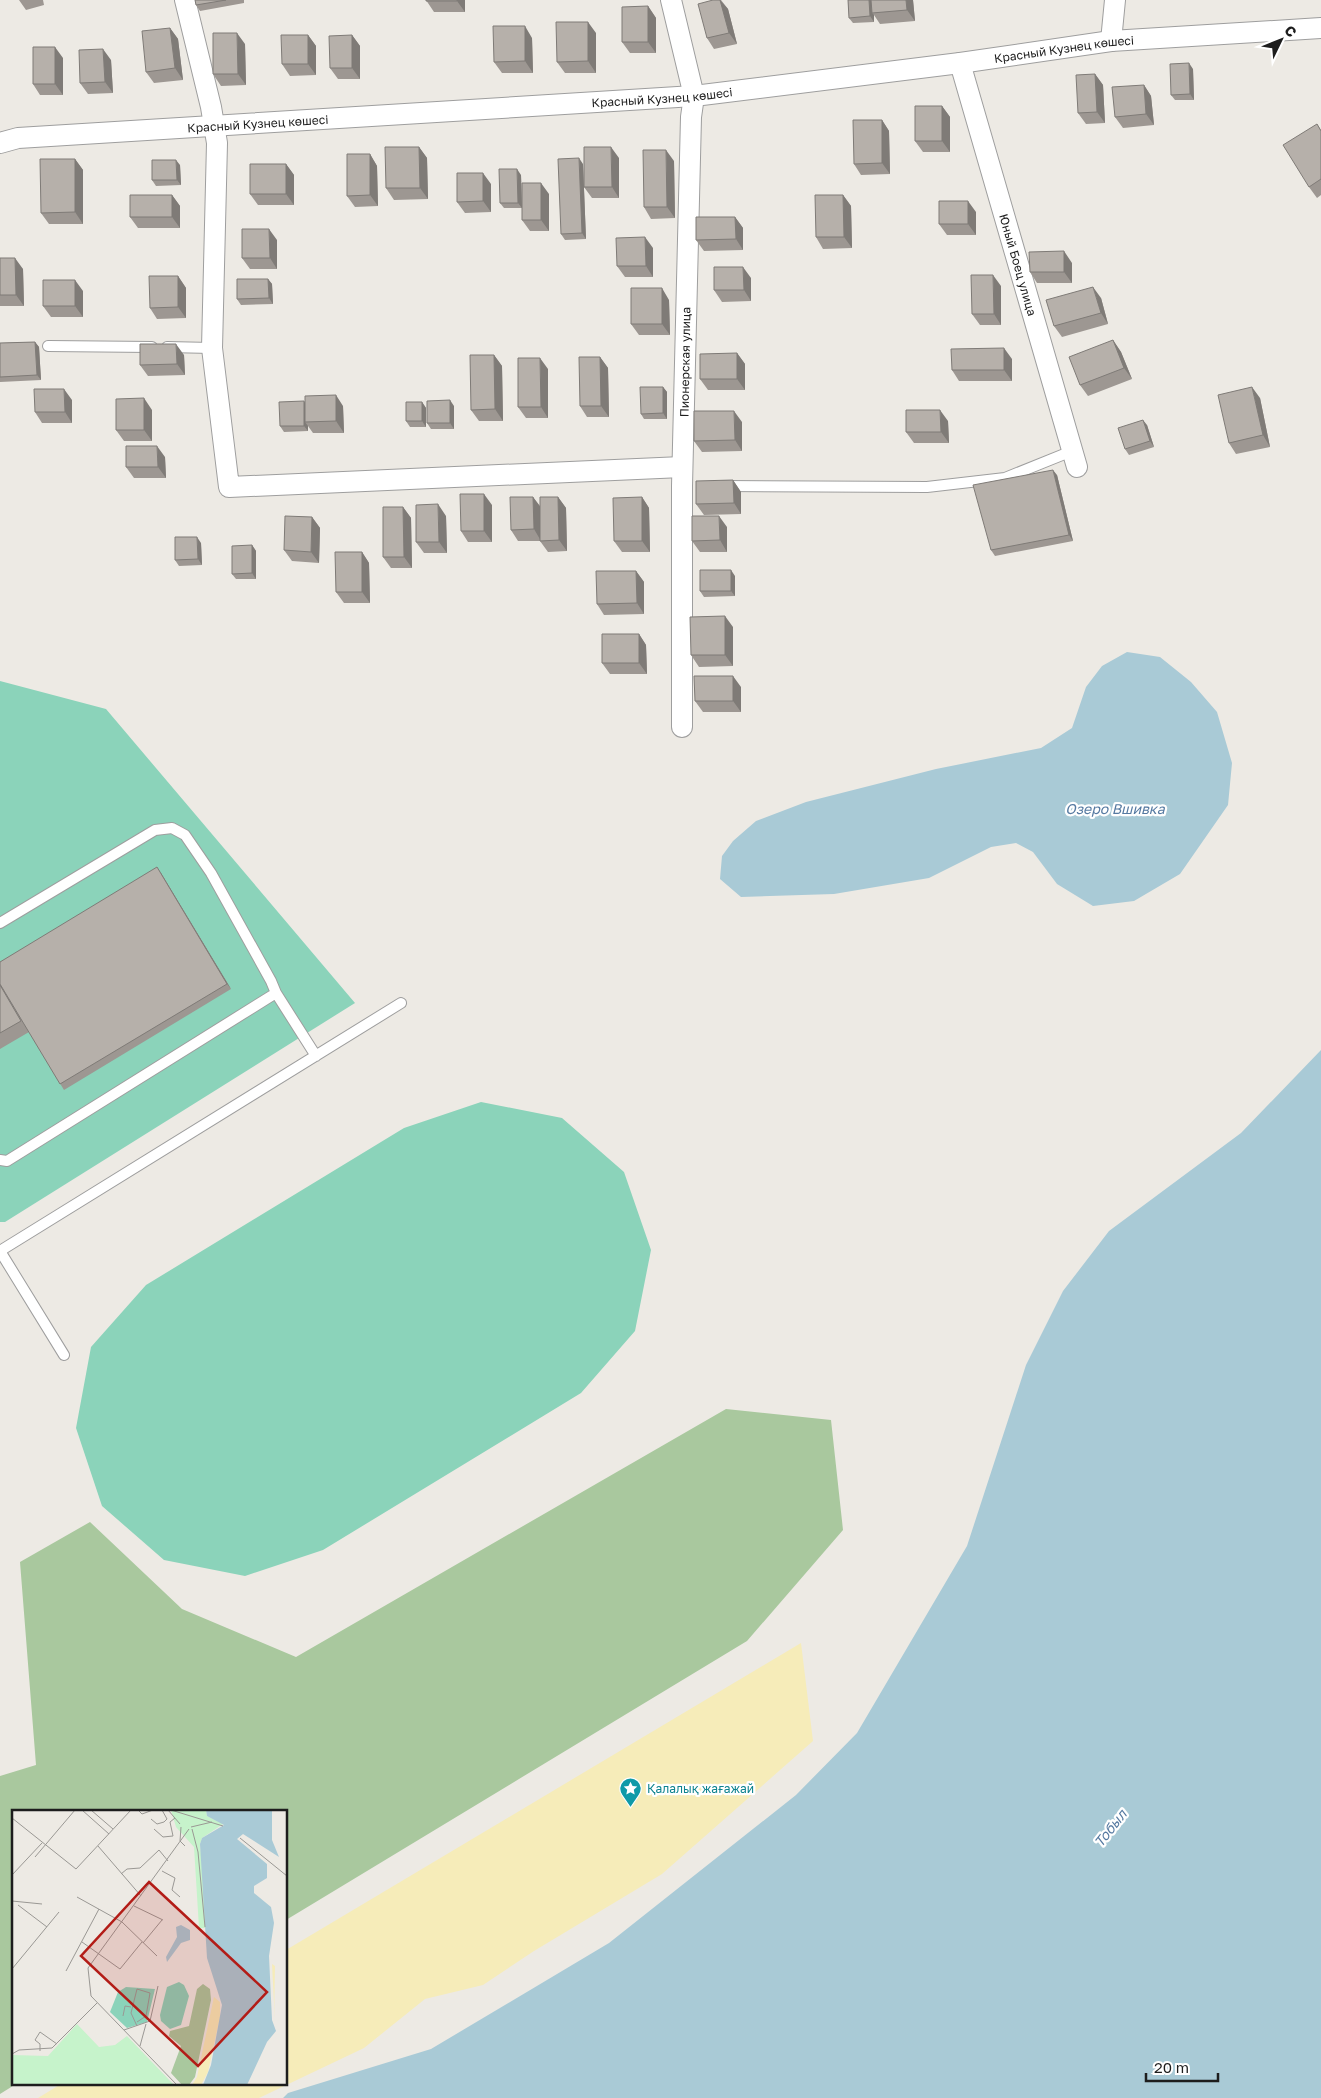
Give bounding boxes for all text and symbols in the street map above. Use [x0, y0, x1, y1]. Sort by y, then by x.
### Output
north arrow [1256, 15, 1306, 65]
text: С [1281, 21, 1301, 40]
street label: Красный Кузнец көшесі [993, 32, 1134, 65]
street label: Красный Кузнец көшесі [591, 84, 733, 110]
street label: Красный Кузнец көшесі [187, 111, 329, 135]
street label: Юный Боец улица [997, 212, 1040, 318]
street label: Пионерская улица [677, 307, 693, 417]
water label: Озеро Вшивка [1065, 800, 1166, 817]
place icon: Қалалық жағажай [619, 1776, 643, 1807]
place label: Қалалық жағажай [647, 1781, 754, 1796]
water label: Тобыл [1090, 1805, 1130, 1850]
inset map [12, 1810, 288, 2086]
scale bar [1146, 2050, 1218, 2082]
text: 20 m [1154, 2058, 1189, 2076]

